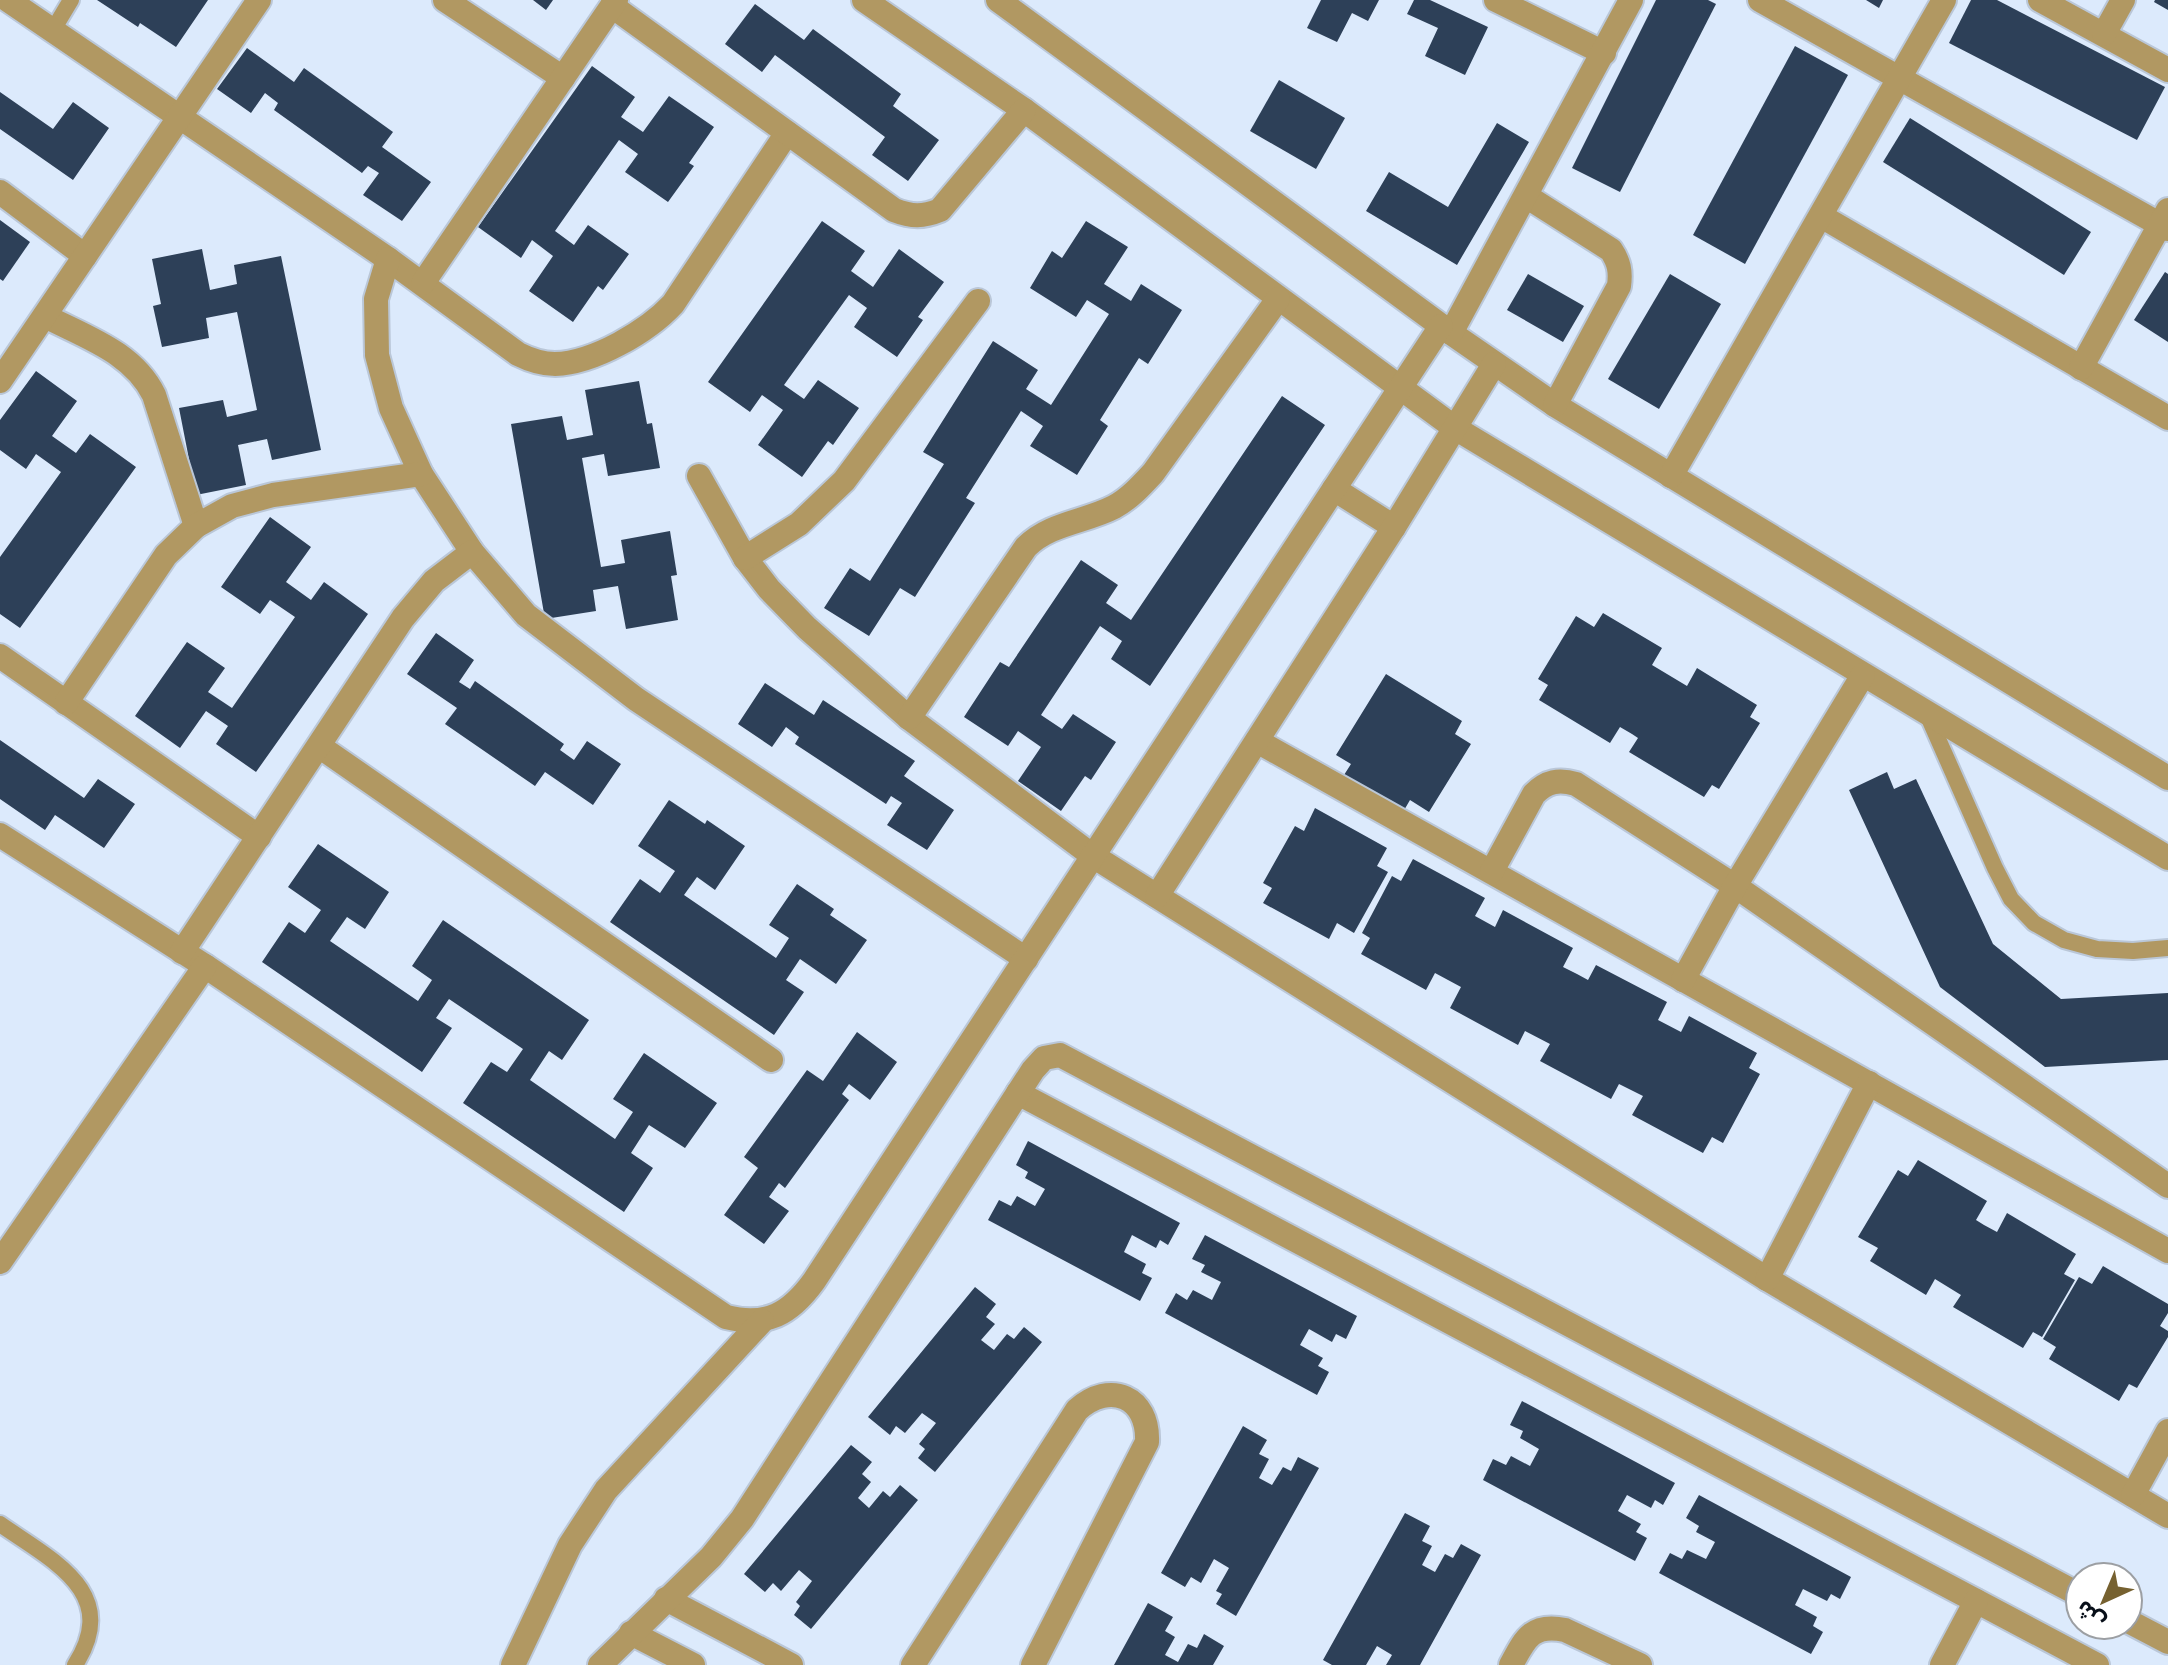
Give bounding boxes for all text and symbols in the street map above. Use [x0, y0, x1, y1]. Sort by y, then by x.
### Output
north arrow [2064, 1561, 2144, 1641]
text: ش [2070, 1596, 2110, 1636]

